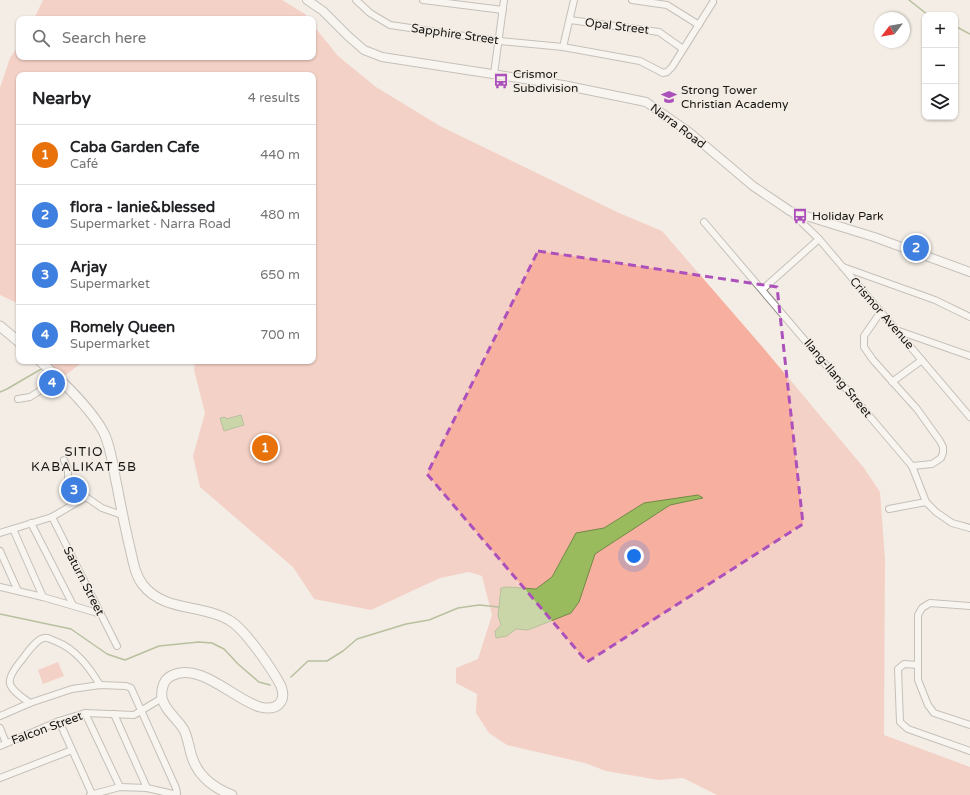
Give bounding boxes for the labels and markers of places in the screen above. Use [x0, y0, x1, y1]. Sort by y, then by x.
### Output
place label: Crismor Subdivision [513, 67, 578, 95]
bus stop icon: Crismor Subdivision [492, 72, 510, 90]
place label: Strong Tower Christian Academy [681, 83, 789, 111]
school or university icon: Strong Tower Christian Academy [660, 88, 678, 106]
bus stop icon: Holiday Park [791, 207, 809, 225]
place label: Holiday Park [812, 209, 884, 223]
pin: 2 [903, 233, 929, 263]
pin: 4 [39, 368, 65, 398]
pin: 1 [252, 433, 278, 463]
pin: 3 [61, 475, 87, 505]

